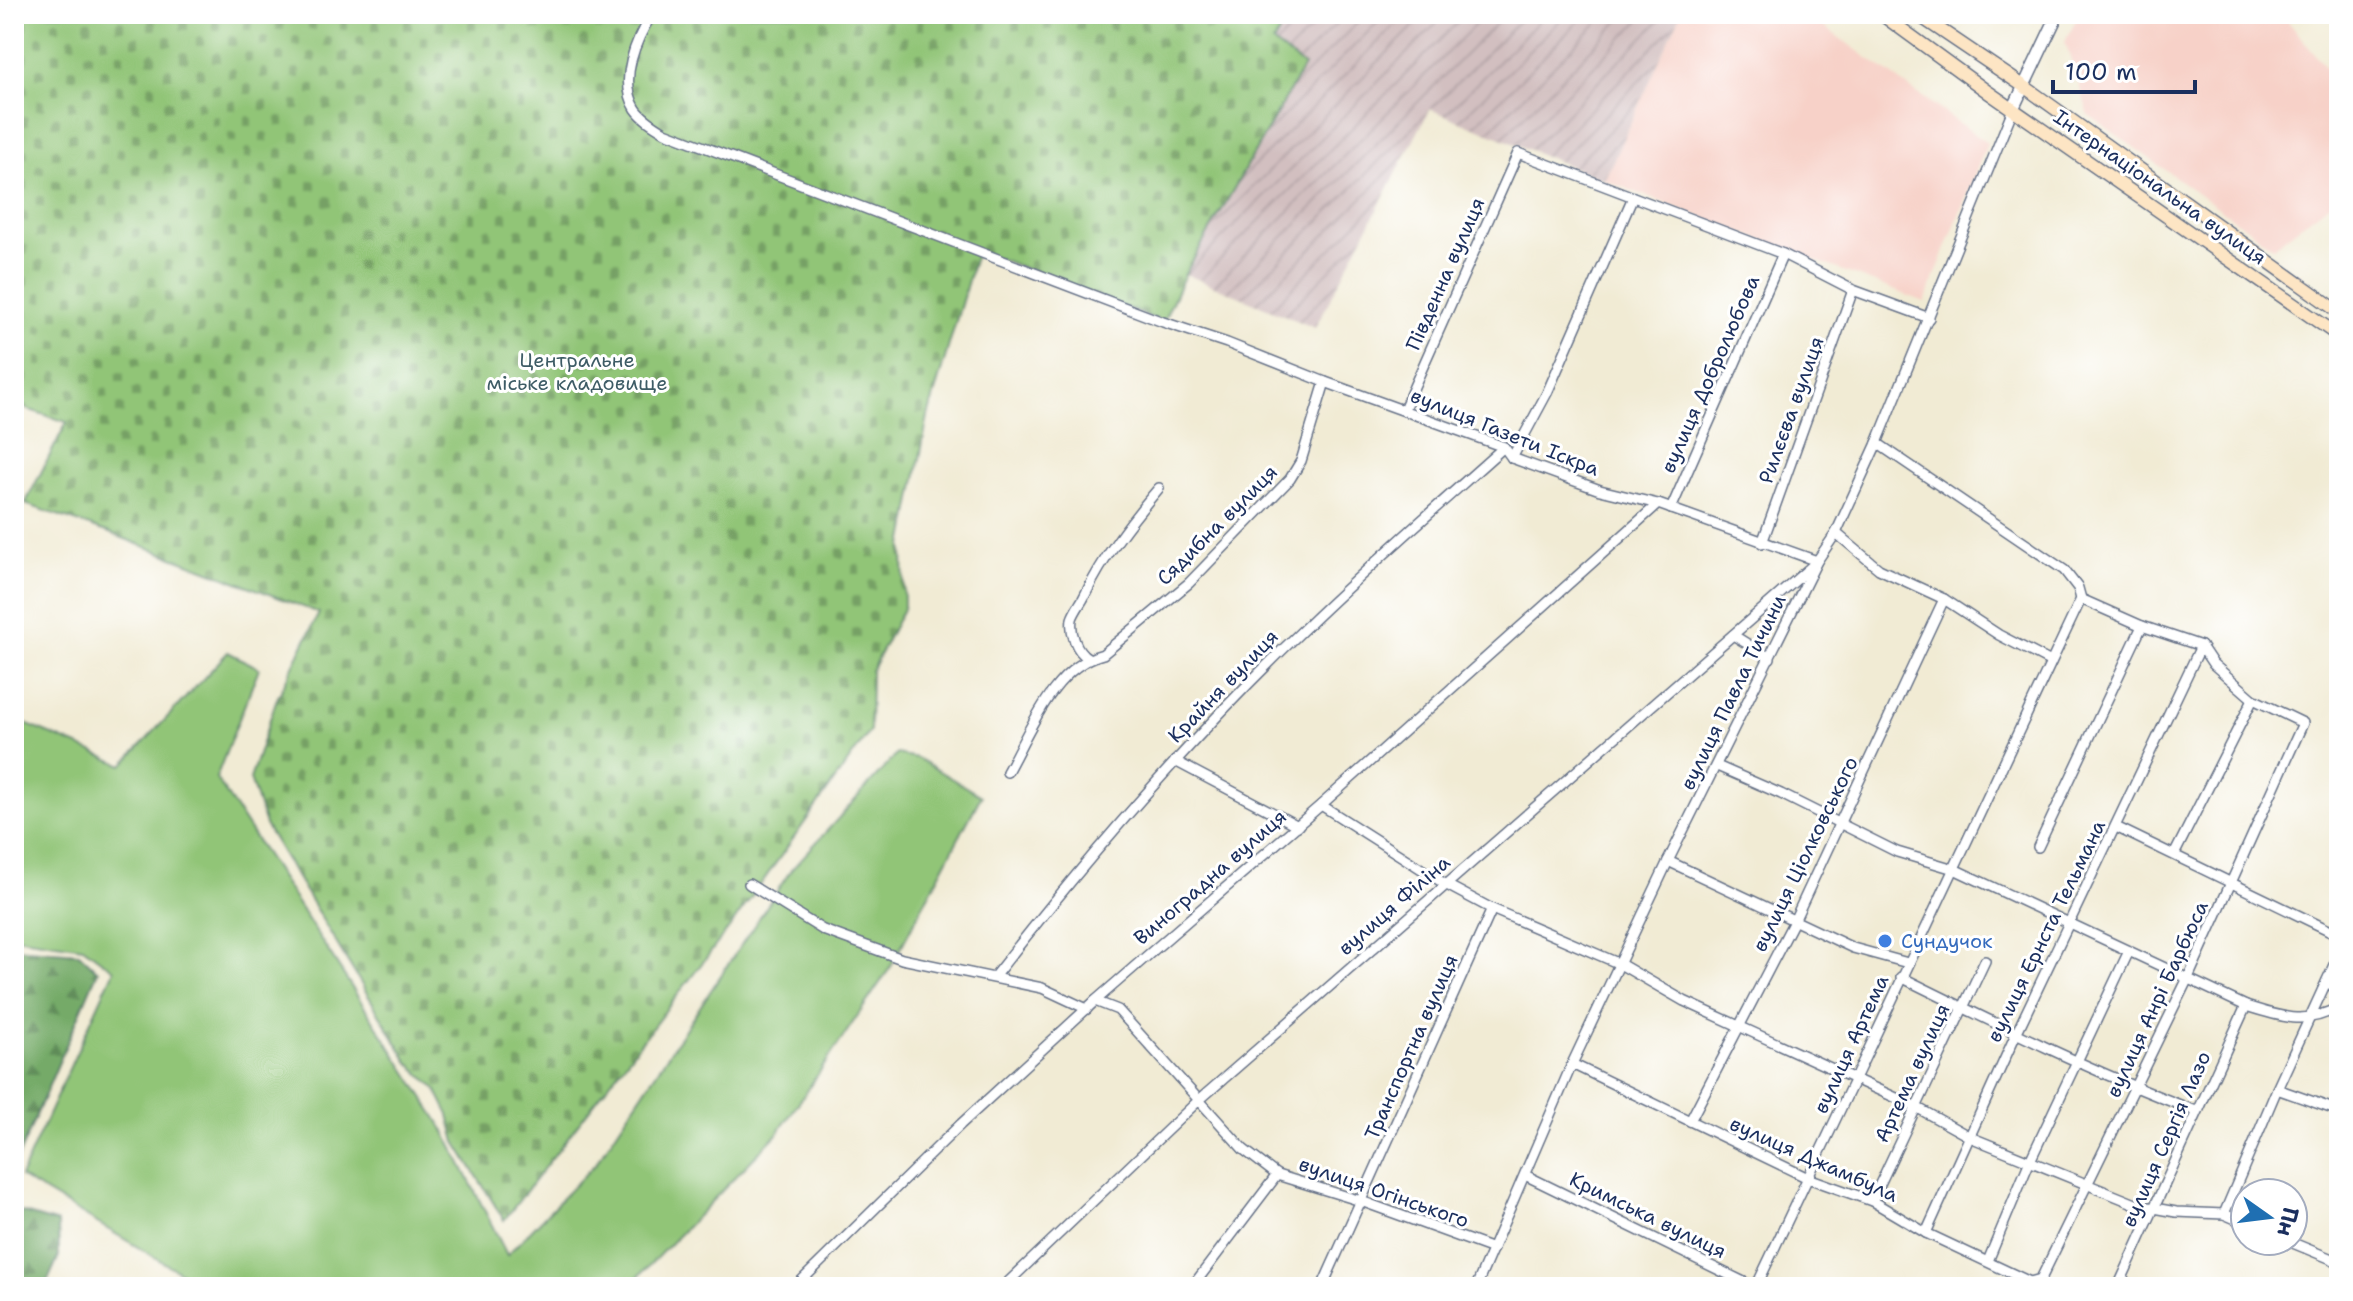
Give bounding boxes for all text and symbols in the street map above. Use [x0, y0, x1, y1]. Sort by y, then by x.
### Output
scale bar [2053, 44, 2195, 94]
text: 100 m [2065, 56, 2137, 88]
street label: Інтернаціональна вулиця [2048, 103, 2272, 271]
street label: Південна вулиця [1400, 193, 1490, 355]
street label: вулиця Добролюбова [1655, 271, 1766, 477]
street label: Рилєєва вулиця [1752, 333, 1830, 487]
park label: Центральне міське кладовище [486, 347, 668, 396]
street label: вулиця Газети Іскра [1407, 382, 1604, 482]
street label: Сядибна вулиця [1151, 459, 1283, 591]
street label: вулиця Павла Тичини [1674, 590, 1792, 794]
street label: Крайня вулиця [1162, 624, 1284, 748]
street label: вулиця Ціолковського [1746, 752, 1864, 956]
street label: Виноградна вулиця [1128, 803, 1292, 951]
street label: вулиця Ернста Тельмана [1981, 815, 2111, 1046]
street label: вулиця Філіна [1333, 849, 1456, 961]
street label: вулиця Анрі Барбюса [2100, 896, 2214, 1101]
place label: Сундучок [1901, 928, 1993, 954]
marker: Сундучок [1876, 932, 1894, 950]
street label: Транспортна вулиця [1358, 950, 1464, 1144]
street label: вулиця Артема [1807, 970, 1895, 1118]
street label: Артема вулиця [1868, 999, 1956, 1147]
street label: вулиця Сергія Лазо [2115, 1047, 2217, 1231]
street label: вулиця Джамбула [1726, 1110, 1903, 1208]
street label: вулиця Огінського [1295, 1151, 1473, 1233]
street label: Кримська вулиця [1565, 1166, 1731, 1264]
north arrow [2229, 1177, 2309, 1257]
text: Пн [2270, 1204, 2306, 1239]

